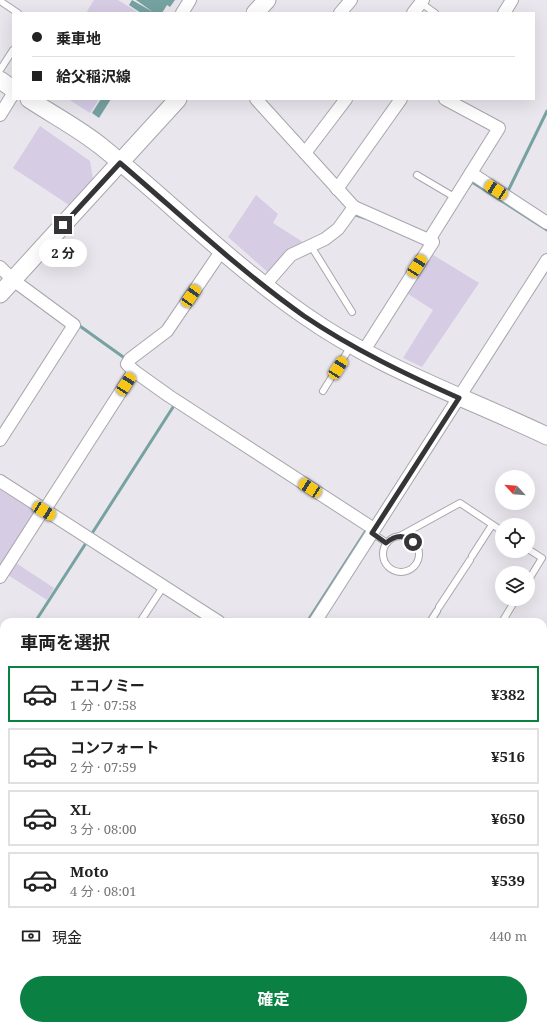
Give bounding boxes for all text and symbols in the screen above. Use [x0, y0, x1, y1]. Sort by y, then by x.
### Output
text: 乗車地 [56, 28, 101, 48]
text: 給父稲沢線 [56, 66, 131, 86]
car [483, 178, 509, 202]
route end [54, 216, 72, 234]
callout: 2 分 [39, 239, 87, 267]
text: 2 分 [51, 244, 75, 262]
car [405, 253, 429, 279]
car [179, 283, 203, 309]
car [326, 355, 350, 381]
car [114, 371, 138, 397]
north arrow [495, 470, 535, 510]
map controls [495, 470, 535, 606]
car [297, 476, 323, 500]
car [31, 500, 57, 522]
button: locate [495, 518, 535, 558]
route start [404, 533, 422, 551]
button: layers [495, 566, 535, 606]
text: 車両を選択 [20, 630, 110, 654]
text: エコノミー [70, 675, 145, 695]
icon: car [22, 676, 58, 712]
text: ¥382 [491, 684, 525, 704]
text: 1 分 · 07:58 [70, 696, 136, 714]
text: コンフォート [70, 737, 160, 757]
icon: car [22, 738, 58, 774]
text: ¥516 [491, 746, 525, 766]
text: 2 分 · 07:59 [70, 758, 136, 776]
text: XL [70, 799, 91, 819]
icon: car [22, 800, 58, 836]
text: ¥650 [491, 808, 525, 828]
text: 3 分 · 08:00 [70, 820, 136, 838]
text: Moto [70, 861, 109, 881]
icon: car [22, 862, 58, 898]
text: ¥539 [491, 870, 525, 890]
text: 4 分 · 08:01 [70, 882, 136, 900]
icon: cash [20, 925, 42, 947]
text: 現金 [52, 927, 82, 947]
text: 440 m [490, 927, 527, 945]
button: 確定 [20, 976, 527, 1022]

